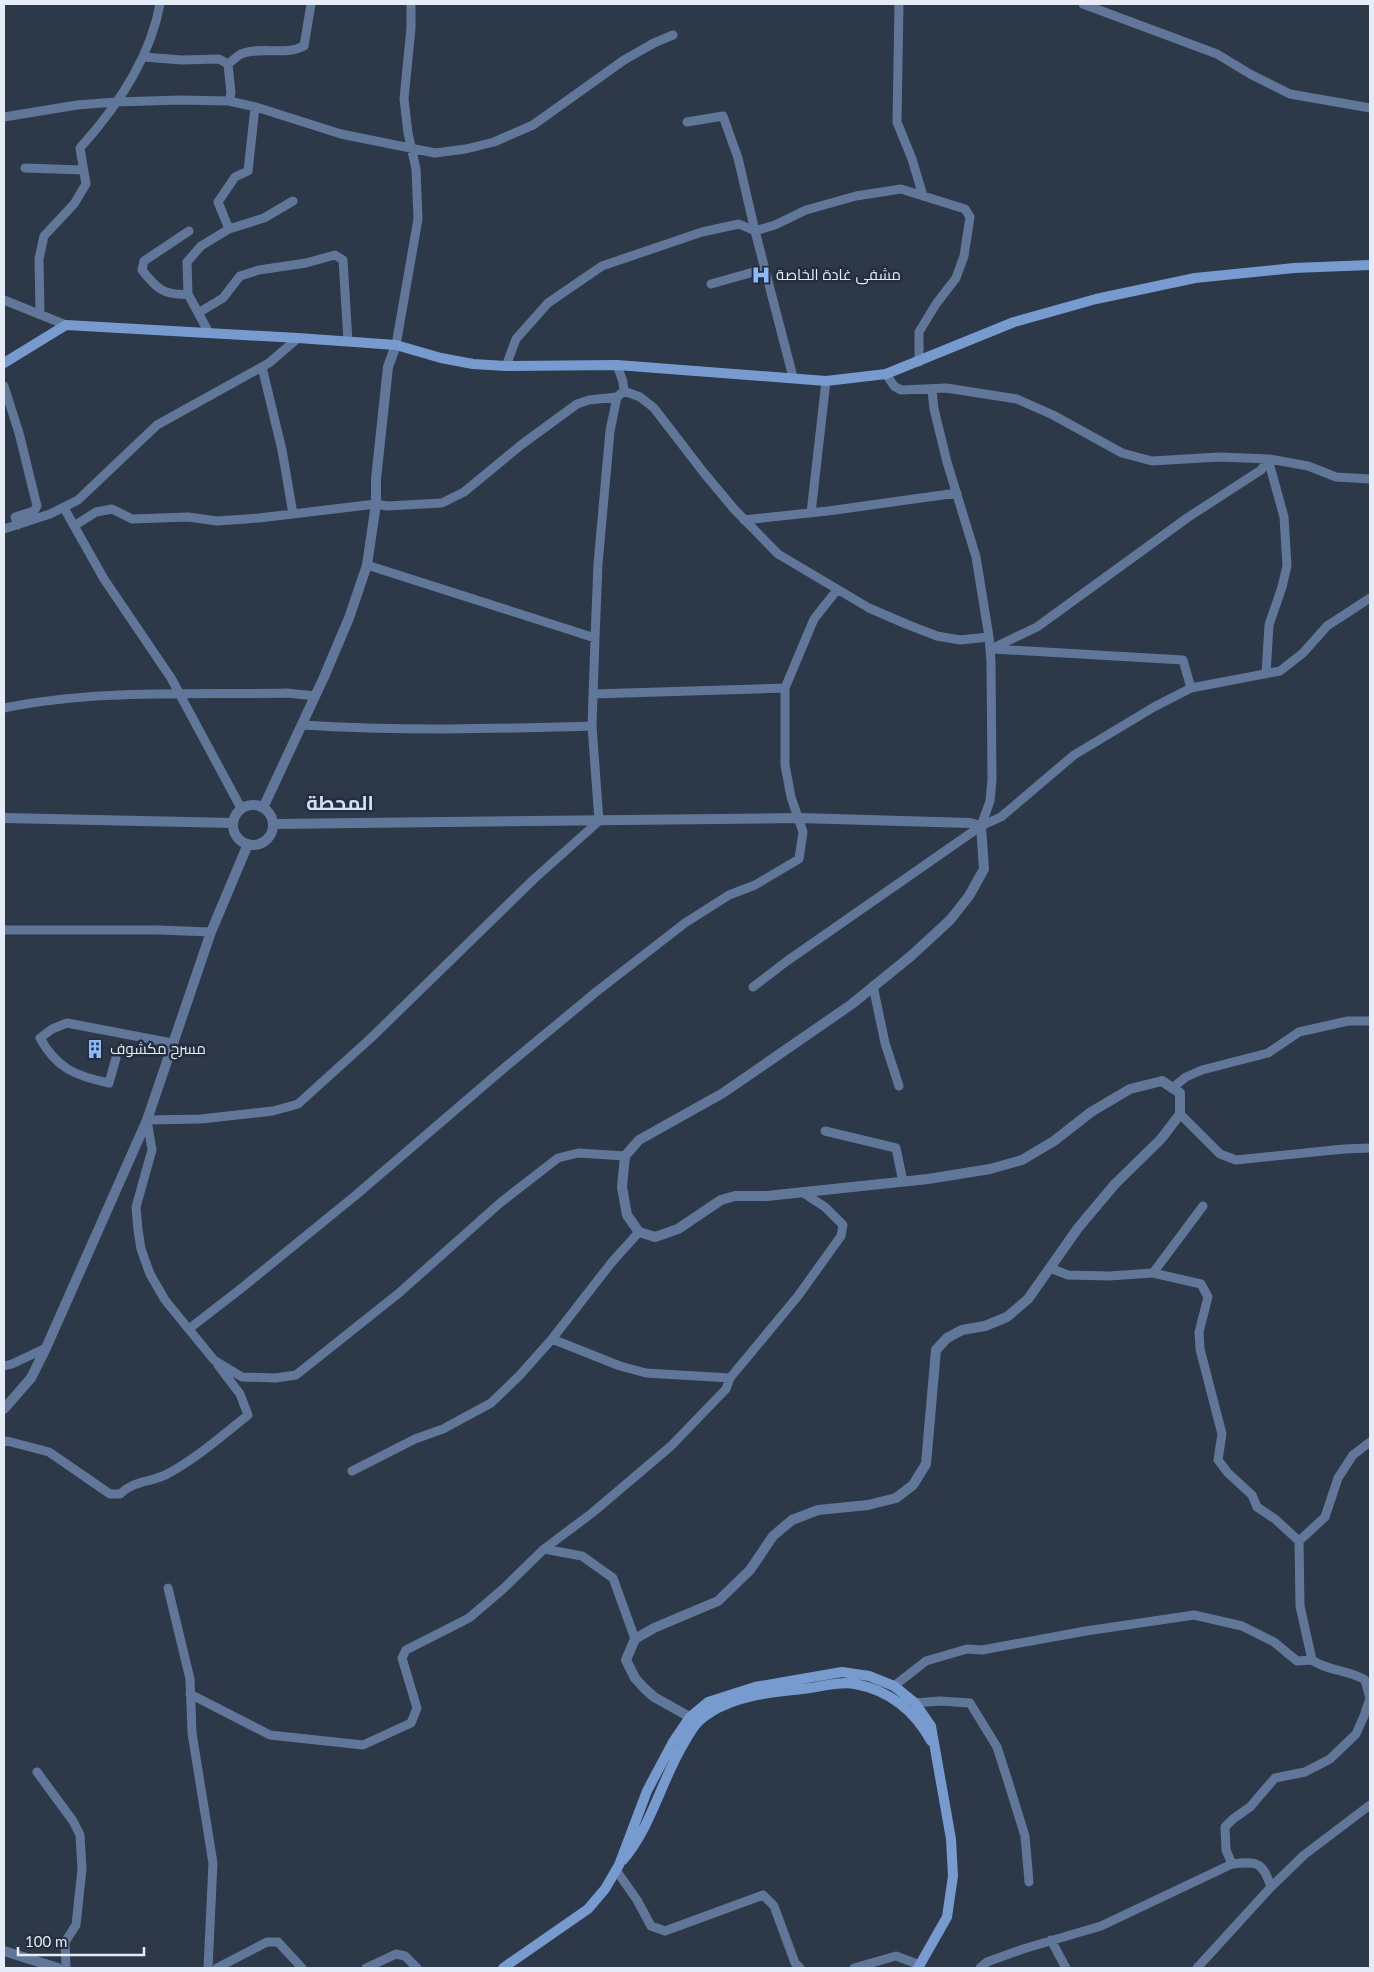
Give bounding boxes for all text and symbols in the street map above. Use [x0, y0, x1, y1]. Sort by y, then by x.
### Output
hospital icon: مشفى غادة الخاصة [750, 264, 772, 286]
place label: مشفى غادة الخاصة [776, 265, 901, 285]
district label: المحطة [306, 790, 374, 814]
building icon: مسرح مكشوف [84, 1038, 106, 1060]
place label: مسرح مكشوف [110, 1039, 206, 1060]
scale bar [18, 1924, 144, 1956]
text: 100 m [25, 1932, 67, 1950]

